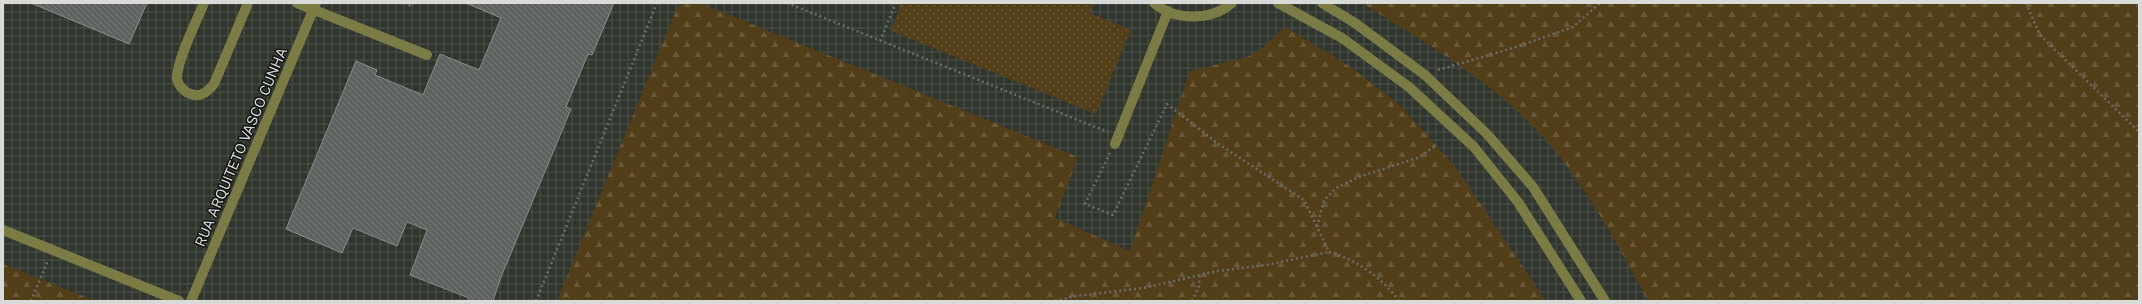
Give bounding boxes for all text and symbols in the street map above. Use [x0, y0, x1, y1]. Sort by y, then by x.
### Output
street label: RUA ARQUITETO VASCO CUNHA [192, 45, 290, 249]

